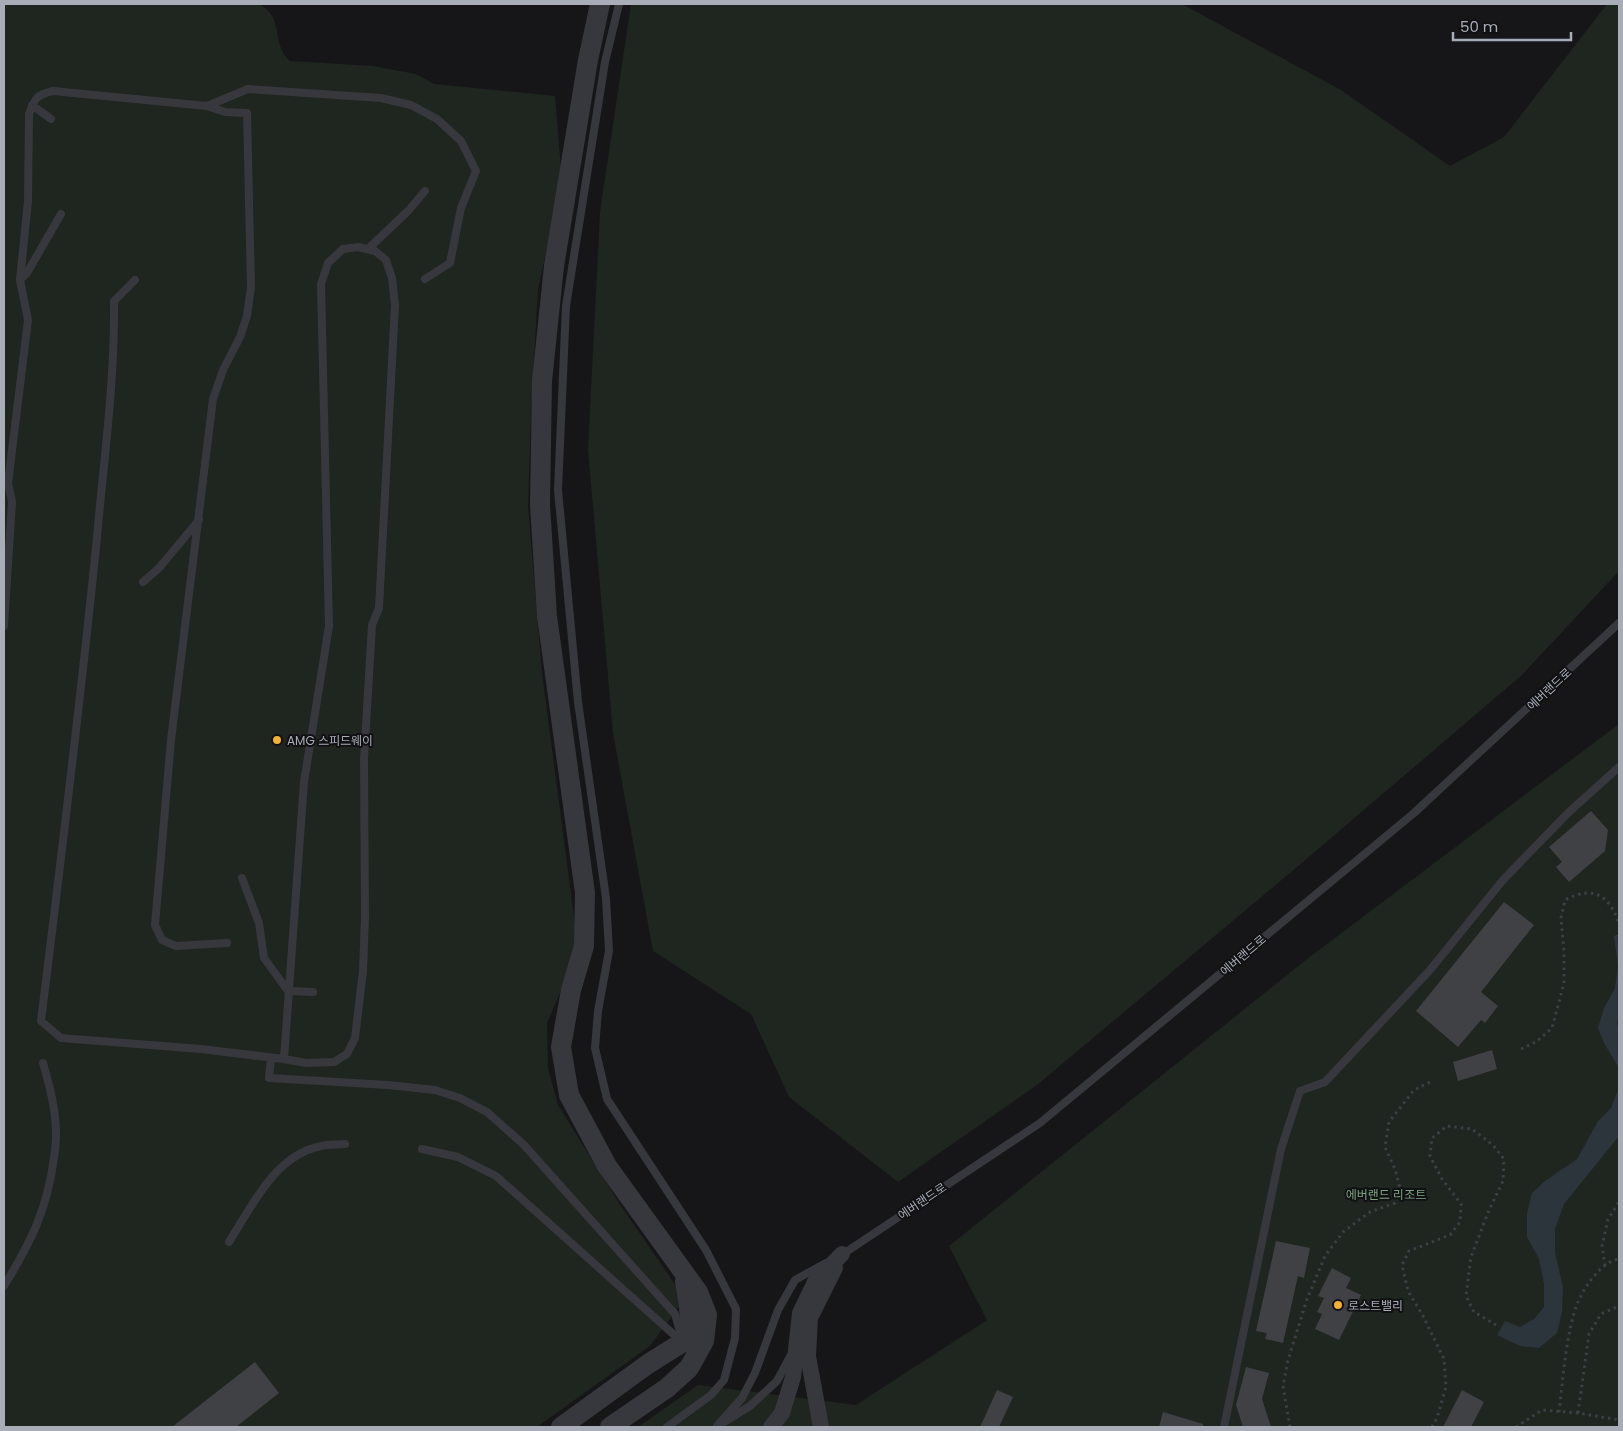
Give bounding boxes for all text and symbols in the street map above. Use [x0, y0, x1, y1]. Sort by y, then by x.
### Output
scale bar [1453, 10, 1570, 42]
text: 50 m [1460, 16, 1498, 37]
street label: 에버랜드로 [1523, 664, 1575, 714]
place label: AMG 스피드웨이 [287, 732, 373, 749]
marker: AMG 스피드웨이 [271, 734, 283, 746]
street label: 에버랜드로 [1216, 931, 1270, 979]
street label: 에버랜드로 [894, 1179, 950, 1223]
park label: 에버랜드 리조트 [1346, 1186, 1426, 1203]
place label: 로스트밸리 [1348, 1297, 1403, 1314]
marker: 로스트밸리 [1332, 1299, 1344, 1311]

